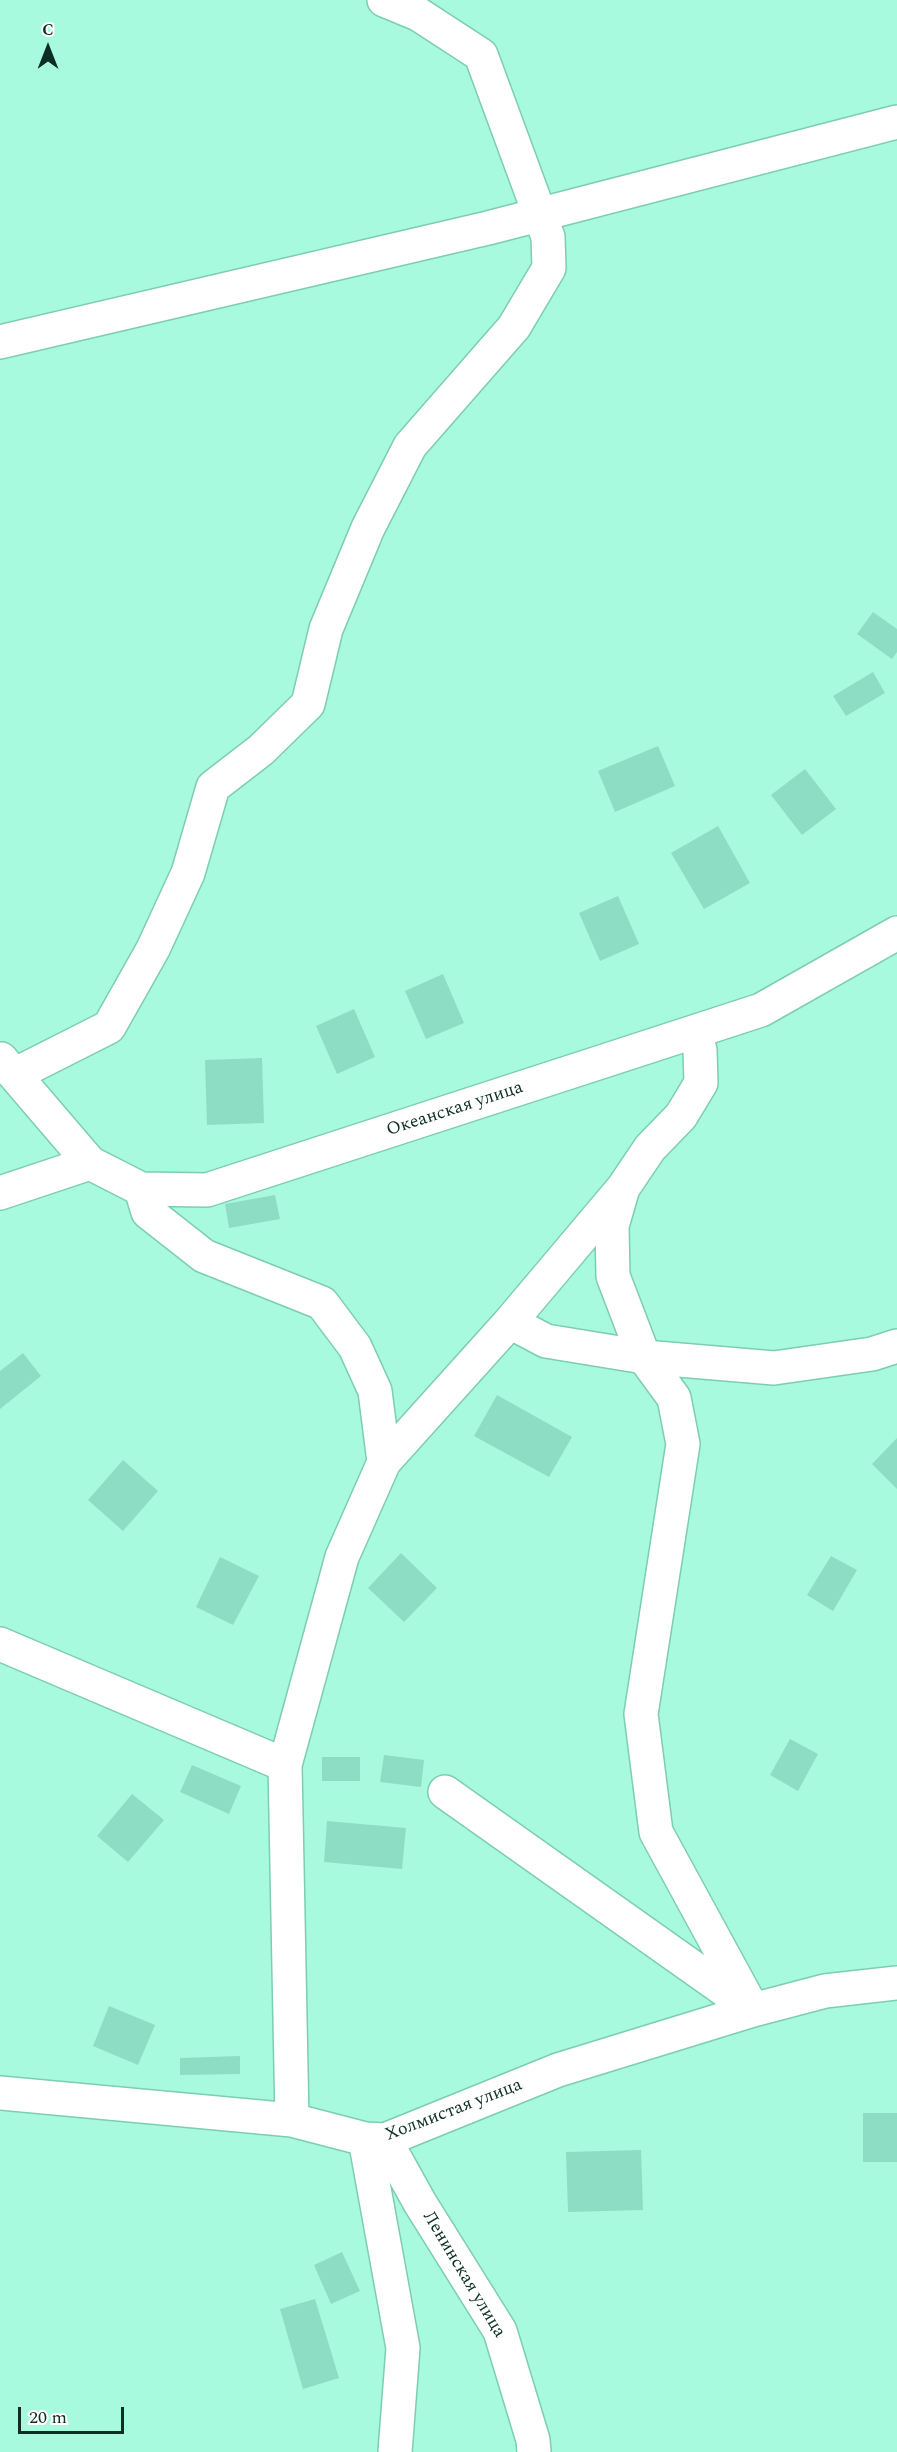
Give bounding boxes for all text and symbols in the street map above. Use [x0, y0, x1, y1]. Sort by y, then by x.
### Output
north arrow [18, 18, 78, 78]
text: С [42, 18, 54, 42]
street label: Океанская улица [384, 1078, 526, 1142]
street label: Холмистая улица [383, 2075, 525, 2147]
street label: Ленинская улица [417, 2208, 509, 2342]
scale bar [21, 2395, 128, 2433]
text: 20 m [29, 2404, 67, 2431]

